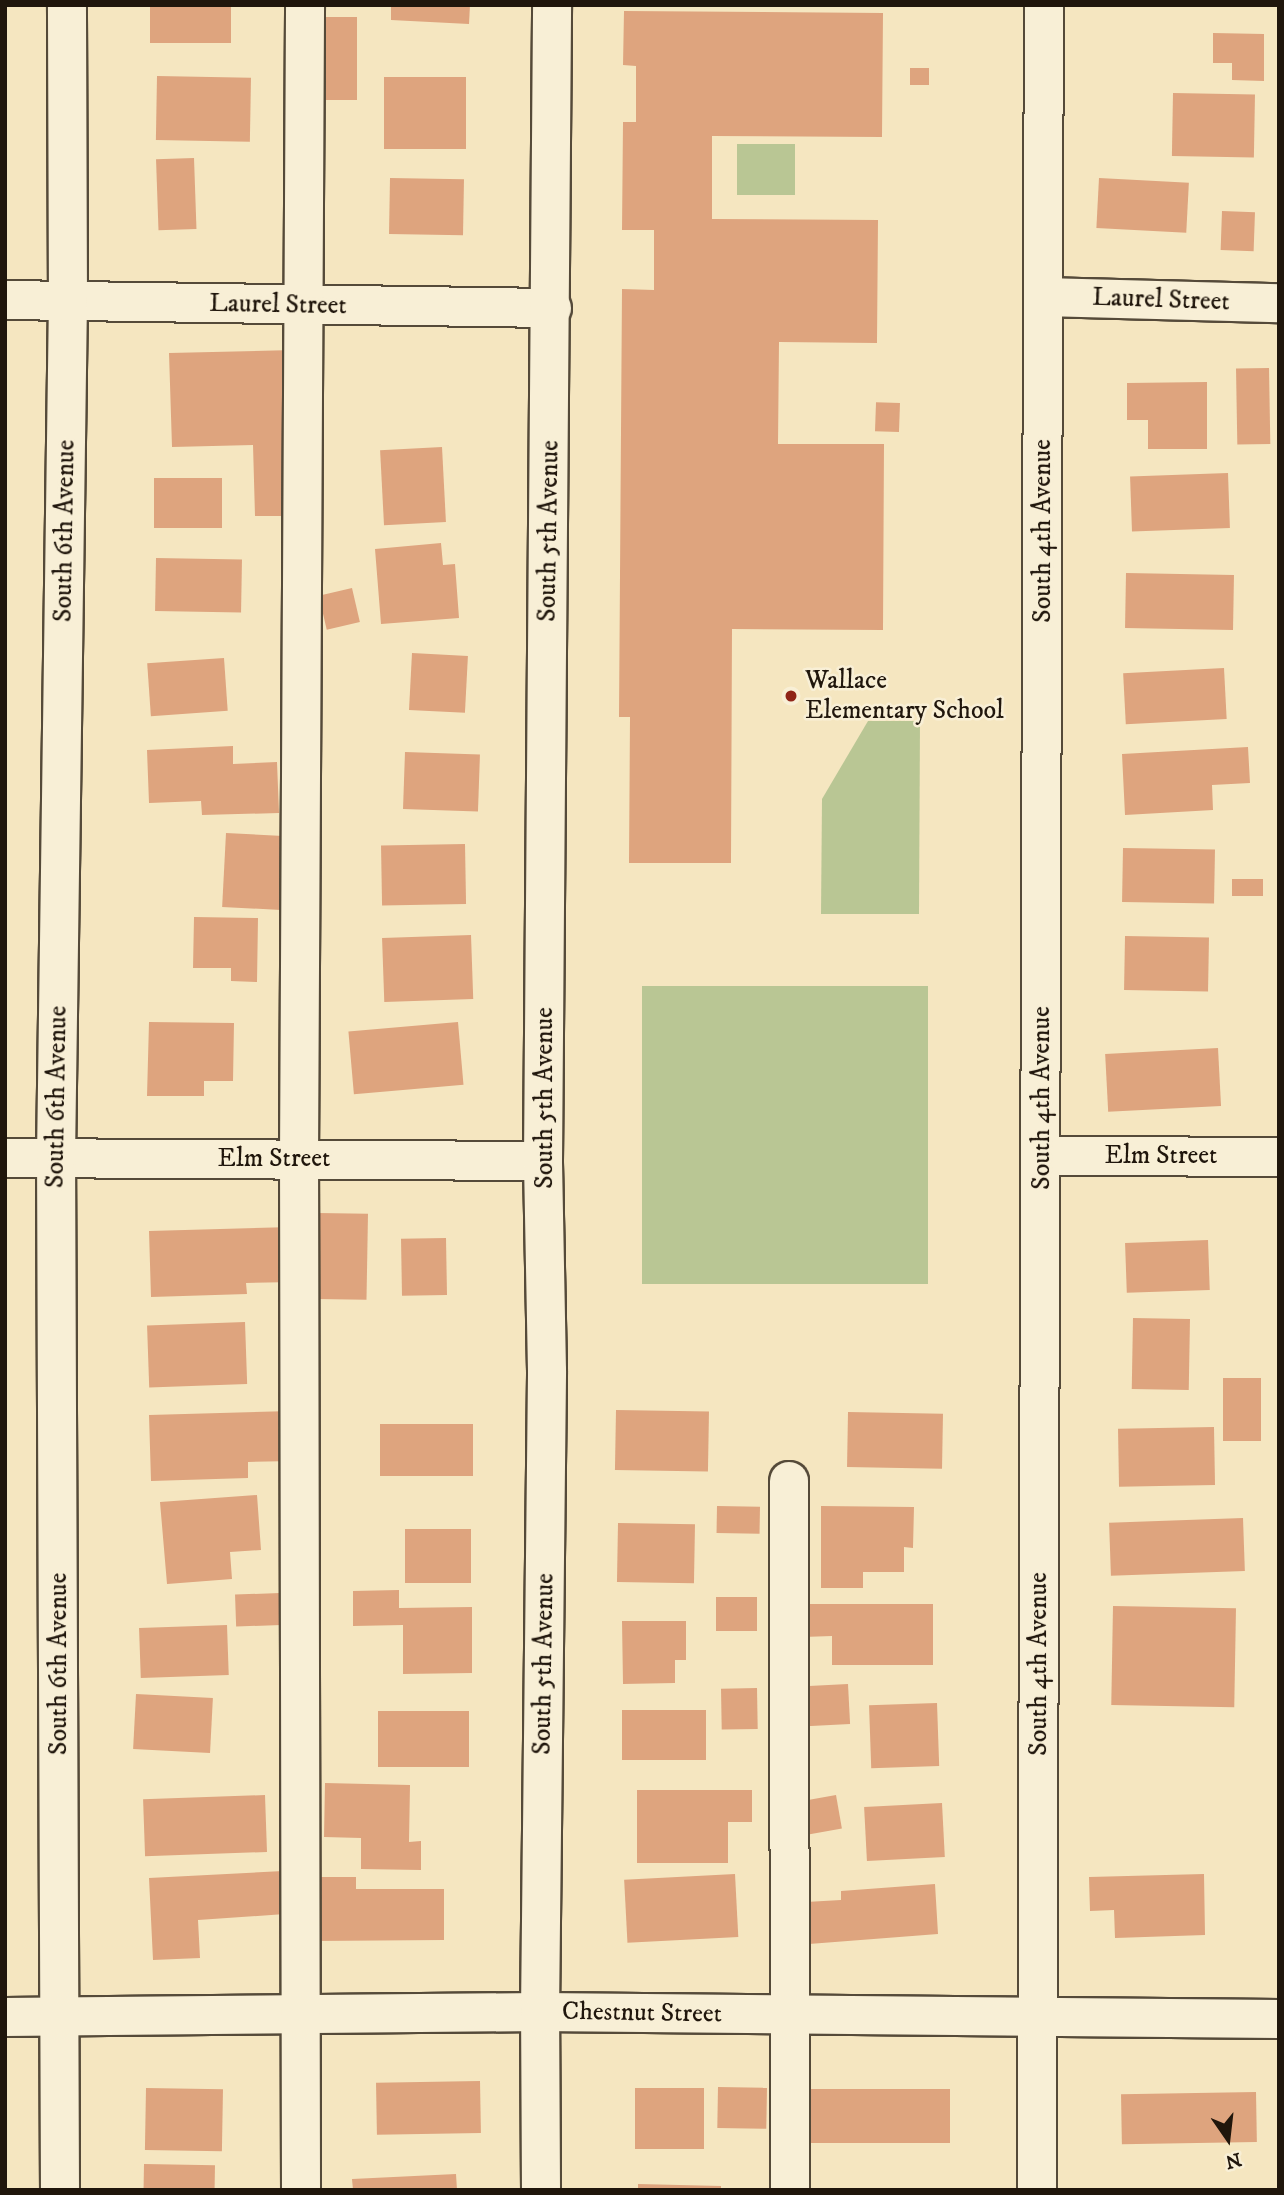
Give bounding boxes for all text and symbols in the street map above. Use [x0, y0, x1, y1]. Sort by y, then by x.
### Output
street label: Laurel Street [1092, 282, 1230, 318]
street label: Laurel Street [209, 288, 347, 322]
street label: South 4th Avenue [1027, 439, 1059, 623]
street label: South 6th Avenue [48, 440, 82, 622]
street label: South 5th Avenue [532, 440, 566, 622]
place label: Wallace Elementary School [805, 665, 1004, 726]
marker: Wallace Elementary School [783, 688, 799, 704]
street label: South 6th Avenue [40, 1006, 74, 1188]
street label: South 4th Avenue [1026, 1006, 1058, 1190]
street label: South 5th Avenue [529, 1007, 561, 1189]
street label: Elm Street [1105, 1140, 1217, 1172]
street label: Elm Street [218, 1143, 330, 1175]
street label: South 4th Avenue [1023, 1572, 1055, 1756]
street label: South 6th Avenue [43, 1573, 75, 1755]
street label: South 5th Avenue [527, 1573, 561, 1755]
street label: Chestnut Street [562, 1996, 722, 2030]
north arrow [1193, 2104, 1263, 2174]
text: N [1223, 2147, 1244, 2173]

